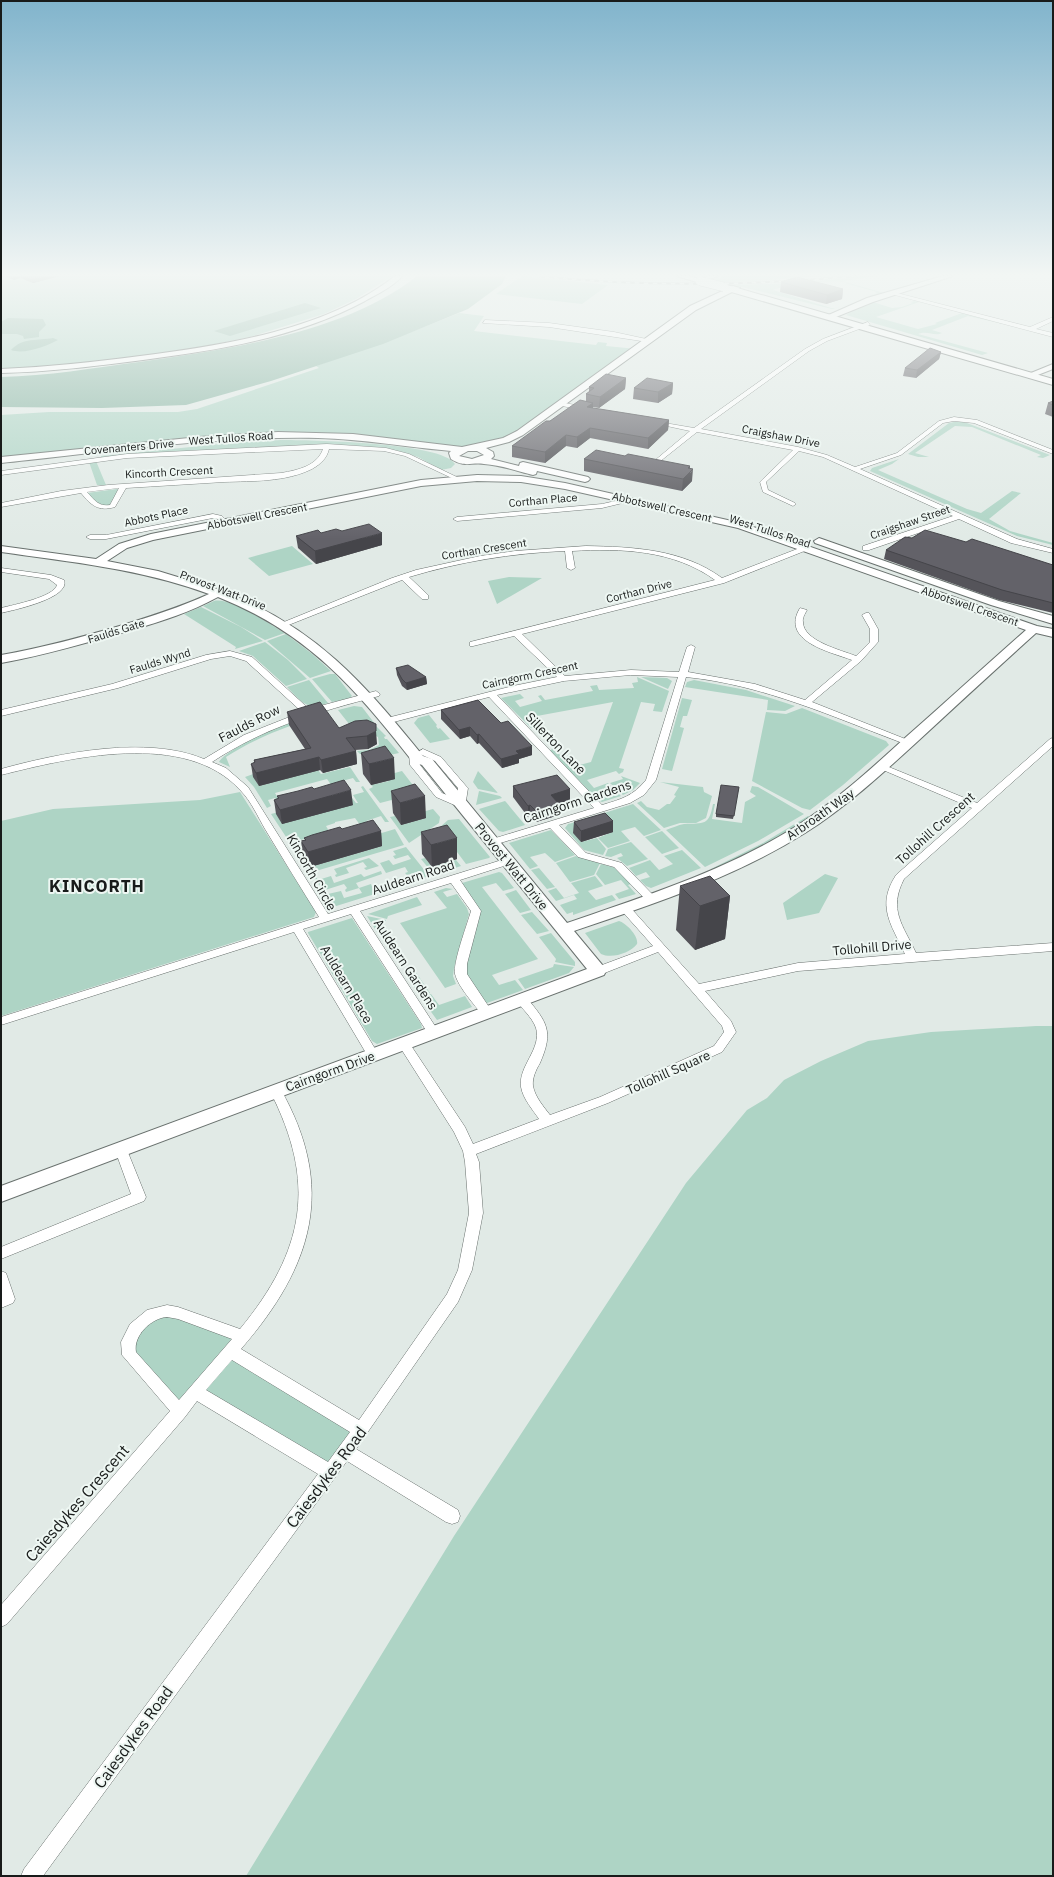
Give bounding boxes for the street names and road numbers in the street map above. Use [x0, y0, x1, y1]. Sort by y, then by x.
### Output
street label: Craigshaw Drive [741, 422, 821, 450]
street label: West Tullos Road [188, 428, 274, 448]
street label: Covenanters Drive [84, 436, 174, 458]
street label: Kincorth Crescent [125, 463, 214, 481]
street label: Abbotswell Crescent [611, 489, 713, 525]
street label: Corthan Place [508, 490, 578, 510]
street label: Abbotswell Crescent [206, 499, 308, 533]
street label: Abbots Place [123, 502, 189, 530]
street label: Craigshaw Street [868, 502, 952, 542]
street label: West Tullos Road [728, 511, 812, 551]
street label: Corthan Crescent [441, 535, 528, 563]
street label: Provost Watt Drive [178, 567, 268, 613]
street label: Corthan Drive [605, 576, 673, 606]
street label: Abbotswell Crescent [920, 583, 1021, 629]
street label: Faulds Gate [86, 616, 146, 646]
street label: Faulds Wynd [128, 645, 192, 677]
street label: Cairngorm Crescent [481, 658, 579, 692]
street label: Faulds Row [216, 701, 283, 746]
street label: Sillerton Lane [522, 709, 590, 778]
street label: Cairngorm Gardens [521, 776, 633, 827]
street label: Arbroath Way [783, 784, 858, 844]
street label: Tollohill Crescent [892, 788, 978, 868]
street label: Provost Watt Drive [471, 819, 552, 914]
street label: Kincorth Circle [283, 831, 340, 914]
street label: Auldearn Road [370, 856, 457, 899]
street label: Auldearn Gardens [370, 916, 441, 1013]
street label: Tollohill Drive [832, 936, 912, 959]
street label: Auldearn Place [317, 942, 377, 1026]
street label: Tollohill Square [624, 1046, 713, 1099]
street label: Cairngorm Drive [283, 1047, 377, 1096]
street label: Caiesdykes Road [281, 1422, 371, 1532]
street label: Caiesdykes Crescent [21, 1440, 133, 1566]
street label: Caiesdykes Road [89, 1682, 177, 1792]

